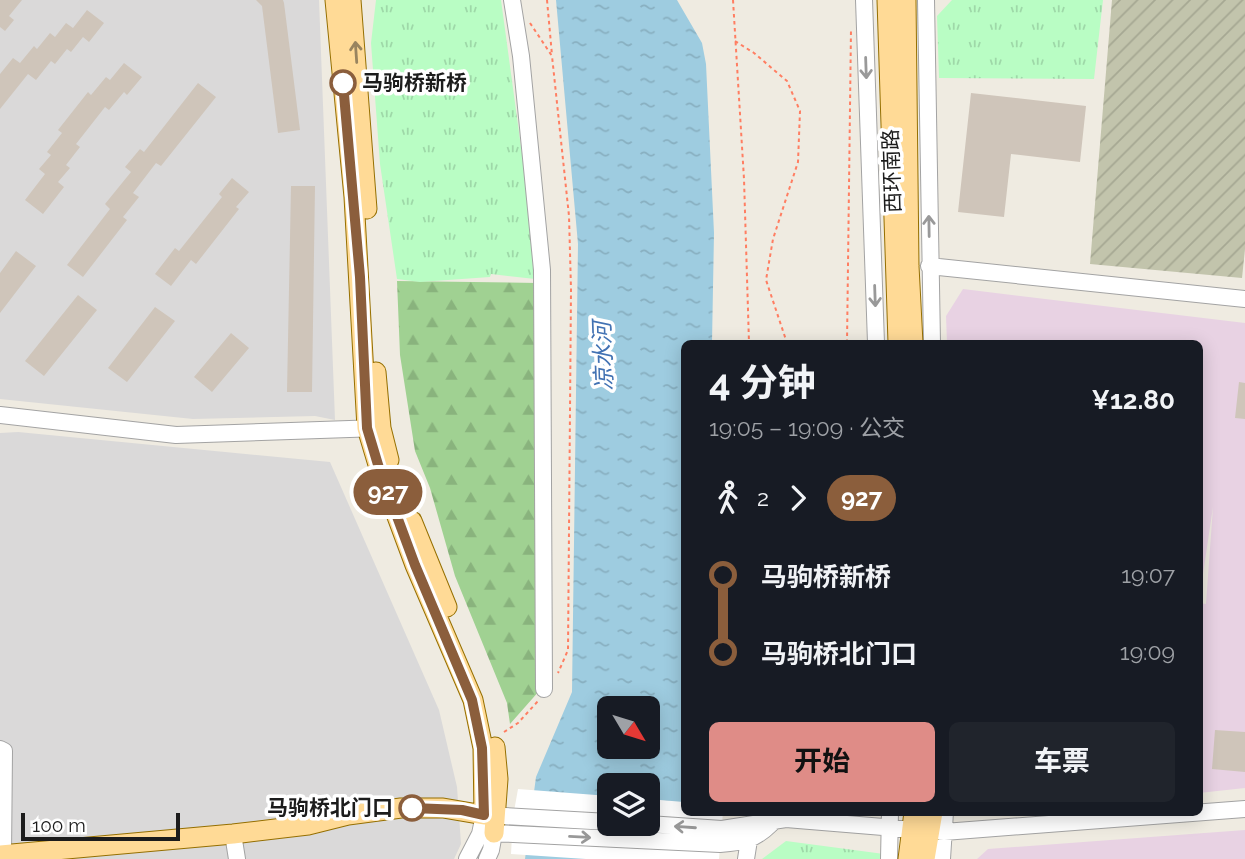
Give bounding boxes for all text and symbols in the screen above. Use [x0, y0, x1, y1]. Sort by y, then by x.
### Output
one-way arrow [349, 41, 362, 64]
one-way arrow [859, 56, 872, 79]
marker: 马驹桥新桥 [330, 70, 356, 96]
place label: 马驹桥新桥 [362, 70, 467, 95]
street label: 西环南路 [878, 129, 905, 213]
one-way arrow [922, 215, 936, 238]
one-way arrow [868, 284, 881, 307]
water label: 凉水河 [588, 317, 617, 391]
text: 4 分钟 [709, 360, 816, 405]
text: ¥12.80 [1091, 385, 1175, 415]
text: 19:05 – 19:09 · 公交 [709, 414, 905, 441]
line badge: 927 [348, 469, 428, 515]
text: 927 [367, 477, 409, 506]
icon: walk [709, 479, 747, 517]
icon: forward [779, 479, 817, 517]
text: 927 [841, 483, 882, 512]
text: 2 [757, 484, 769, 511]
text: 19:07 [1121, 561, 1175, 588]
text: 马驹桥新桥 [761, 562, 891, 592]
text: 19:09 [1120, 638, 1175, 665]
text: 马驹桥北门口 [761, 639, 917, 669]
north arrow [597, 696, 660, 760]
map controls [597, 696, 660, 836]
button: 开始 [709, 722, 935, 802]
button: 车票 [949, 722, 1175, 802]
button: layers [597, 773, 660, 836]
place label: 马驹桥北门口 [267, 795, 393, 820]
marker: 马驹桥北门口 [399, 795, 425, 821]
scale bar [21, 810, 180, 842]
text: 100 m [32, 814, 86, 836]
one-way arrow [674, 820, 696, 833]
one-way arrow [568, 831, 591, 844]

